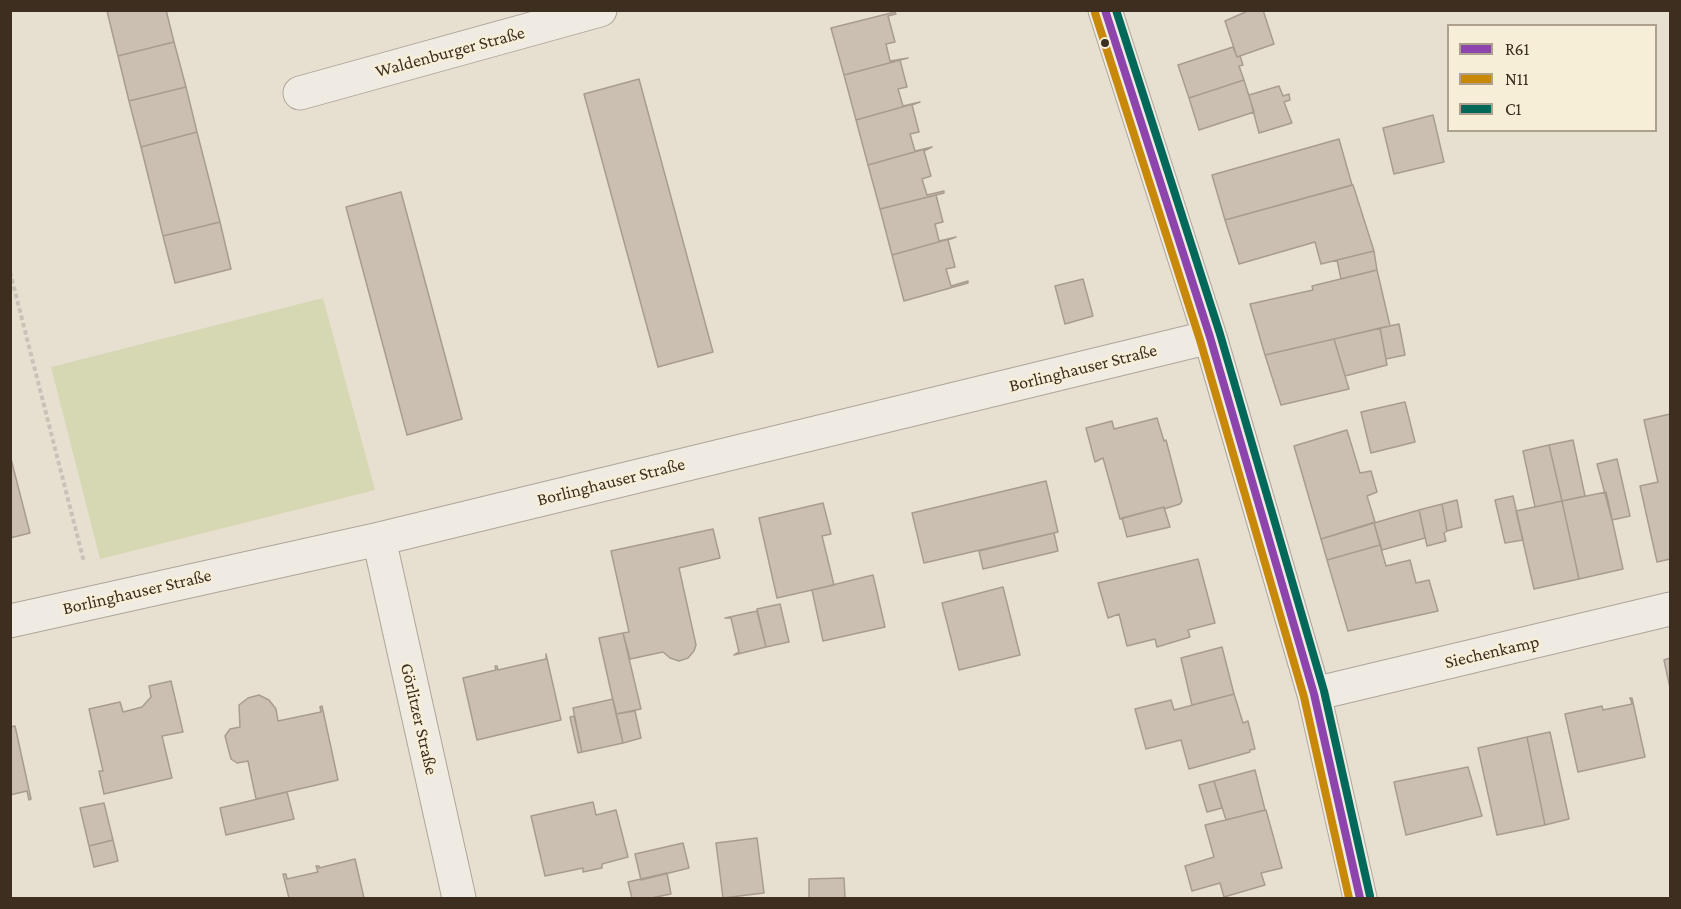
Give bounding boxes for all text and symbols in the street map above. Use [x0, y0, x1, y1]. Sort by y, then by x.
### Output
street label: Waldenburger Straße [373, 22, 527, 82]
legend [1447, 24, 1657, 132]
unlabelled marker [1099, 37, 1111, 49]
text: R61 [1505, 39, 1530, 59]
text: N11 [1505, 69, 1529, 89]
text: C1 [1505, 99, 1522, 119]
street label: Borlinghauser Straße [1007, 339, 1159, 397]
street label: Borlinghauser Straße [535, 453, 687, 511]
street label: Borlinghauser Straße [61, 564, 213, 620]
street label: Siechenkamp [1443, 631, 1541, 673]
street label: Görlitzer Straße [396, 661, 442, 777]

